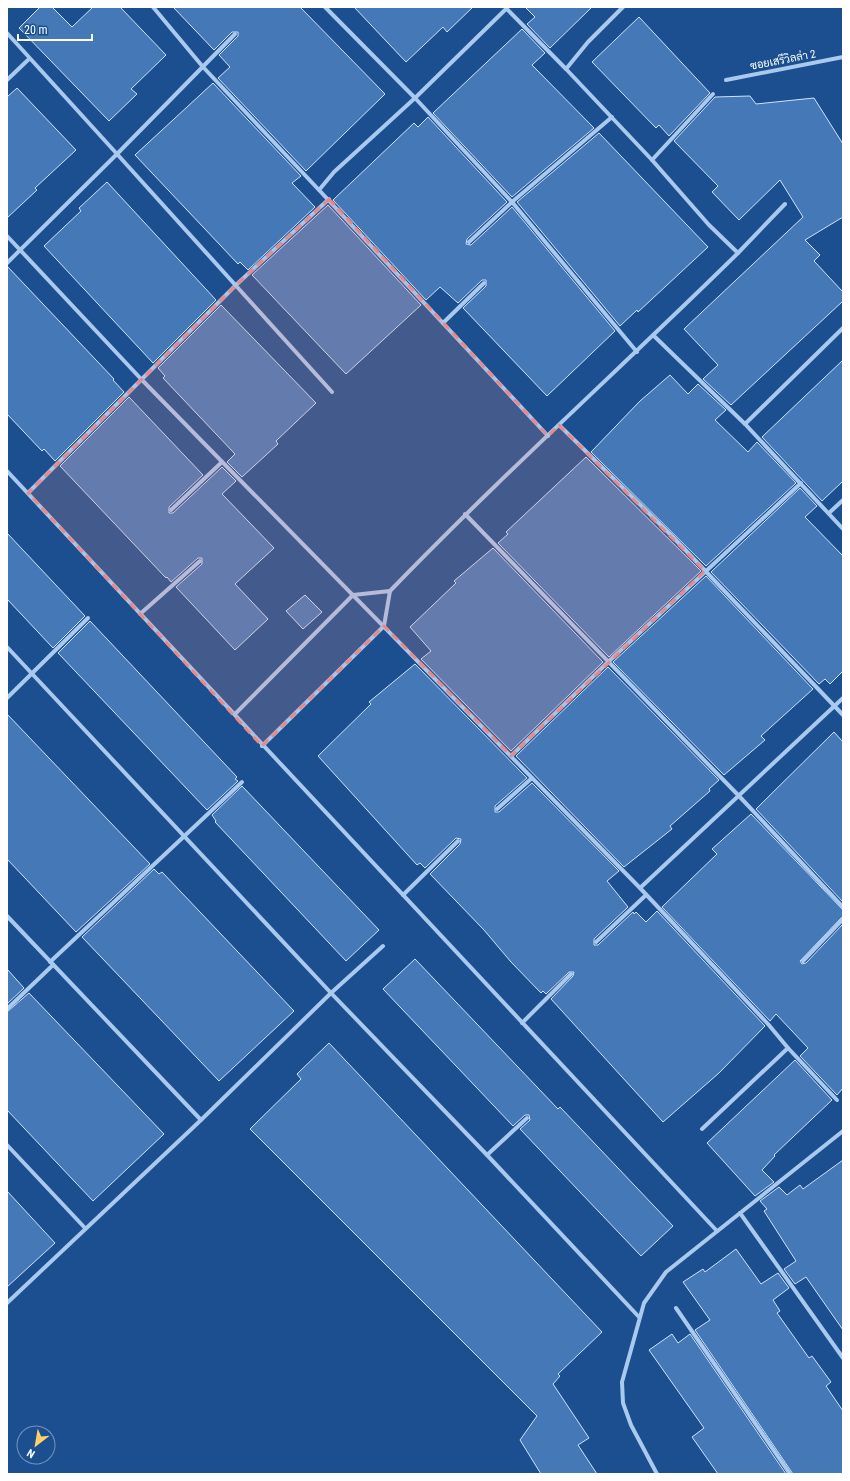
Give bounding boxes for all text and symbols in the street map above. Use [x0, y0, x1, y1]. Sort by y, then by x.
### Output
scale bar [18, 16, 92, 42]
text: 20 m [24, 23, 48, 37]
street label: ซอยเสรีวิลล่า 2 [749, 45, 817, 73]
north arrow [16, 1425, 56, 1465]
text: N [25, 1446, 37, 1460]

